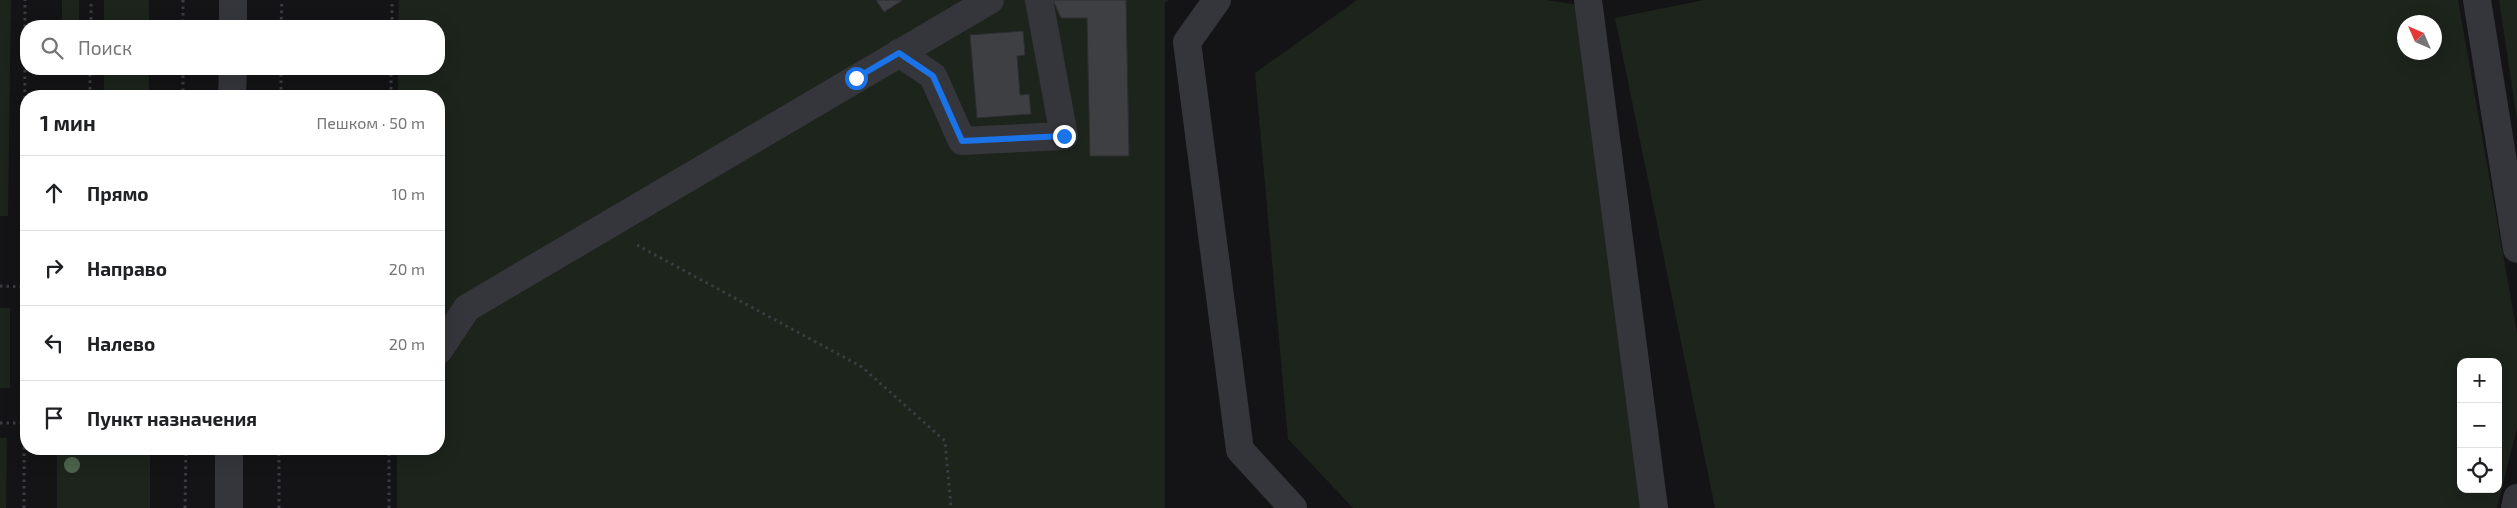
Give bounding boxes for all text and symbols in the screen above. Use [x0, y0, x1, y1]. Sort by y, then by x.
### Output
north arrow [2397, 15, 2442, 60]
search box [20, 20, 445, 75]
icon: search [38, 34, 66, 62]
text: Поиск [78, 36, 132, 59]
route start [845, 67, 868, 90]
text: 1 мин [40, 110, 96, 135]
text: Пешком · 50 m [316, 113, 425, 132]
route end [1053, 125, 1076, 148]
icon: ahead [40, 179, 68, 207]
text: Прямо [87, 182, 149, 205]
text: 10 m [391, 184, 425, 203]
icon: right [40, 254, 68, 282]
text: Направо [87, 257, 167, 280]
text: 20 m [389, 259, 425, 278]
icon: left [40, 329, 68, 357]
text: Налево [87, 332, 155, 355]
text: 20 m [389, 334, 425, 353]
map controls [2457, 358, 2502, 493]
button: + [2457, 358, 2502, 403]
button: − [2457, 403, 2502, 448]
icon: arrive [40, 404, 68, 432]
text: Пункт назначения [87, 407, 257, 430]
button: locate [2457, 448, 2502, 493]

